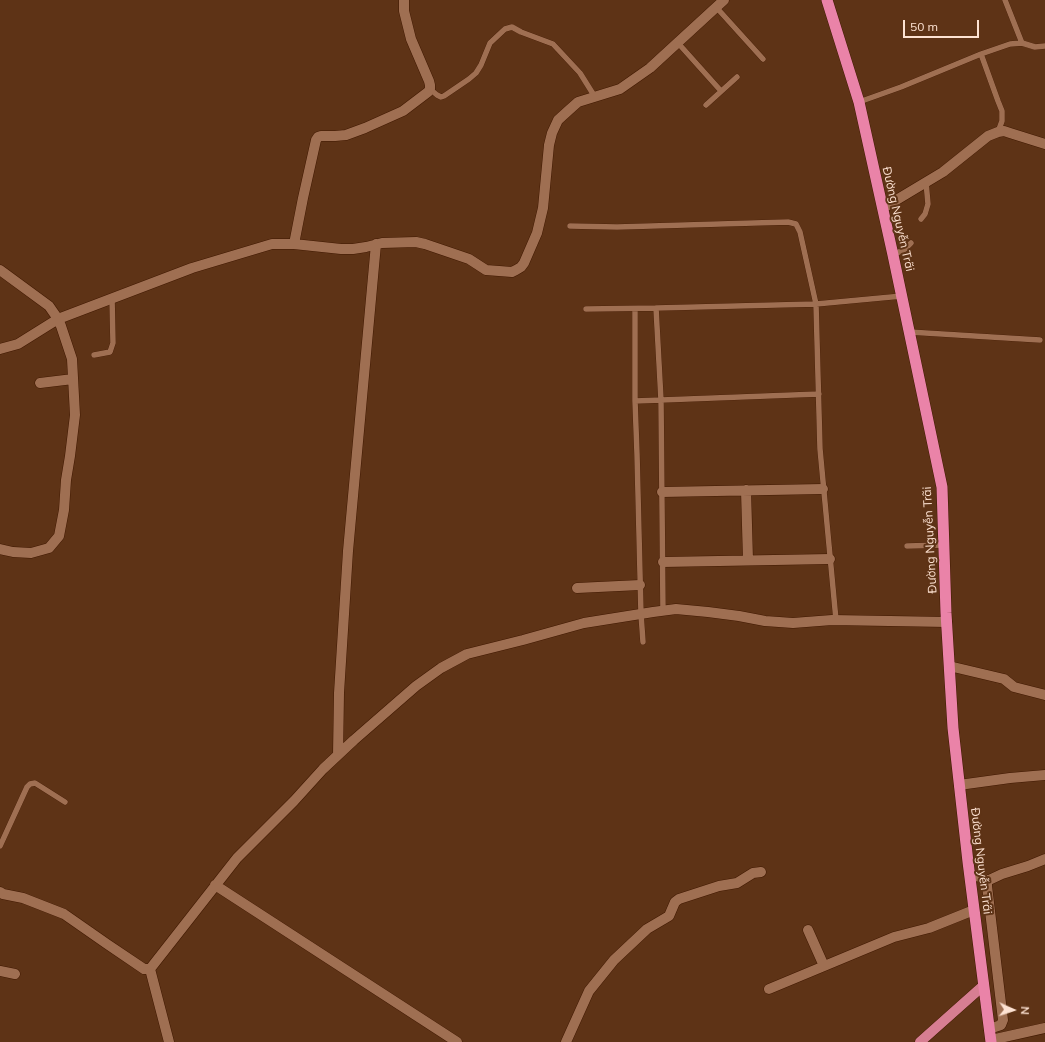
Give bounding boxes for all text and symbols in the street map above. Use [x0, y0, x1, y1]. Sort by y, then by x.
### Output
scale bar [905, 12, 981, 38]
text: 50 m [910, 19, 938, 34]
street label: Đường Nguyễn Trãi [879, 165, 917, 273]
street label: Đường Nguyễn Trãi [920, 486, 940, 594]
street label: Đường Nguyễn Trãi [967, 807, 995, 915]
north arrow [993, 990, 1033, 1030]
text: N [1018, 1006, 1032, 1015]

